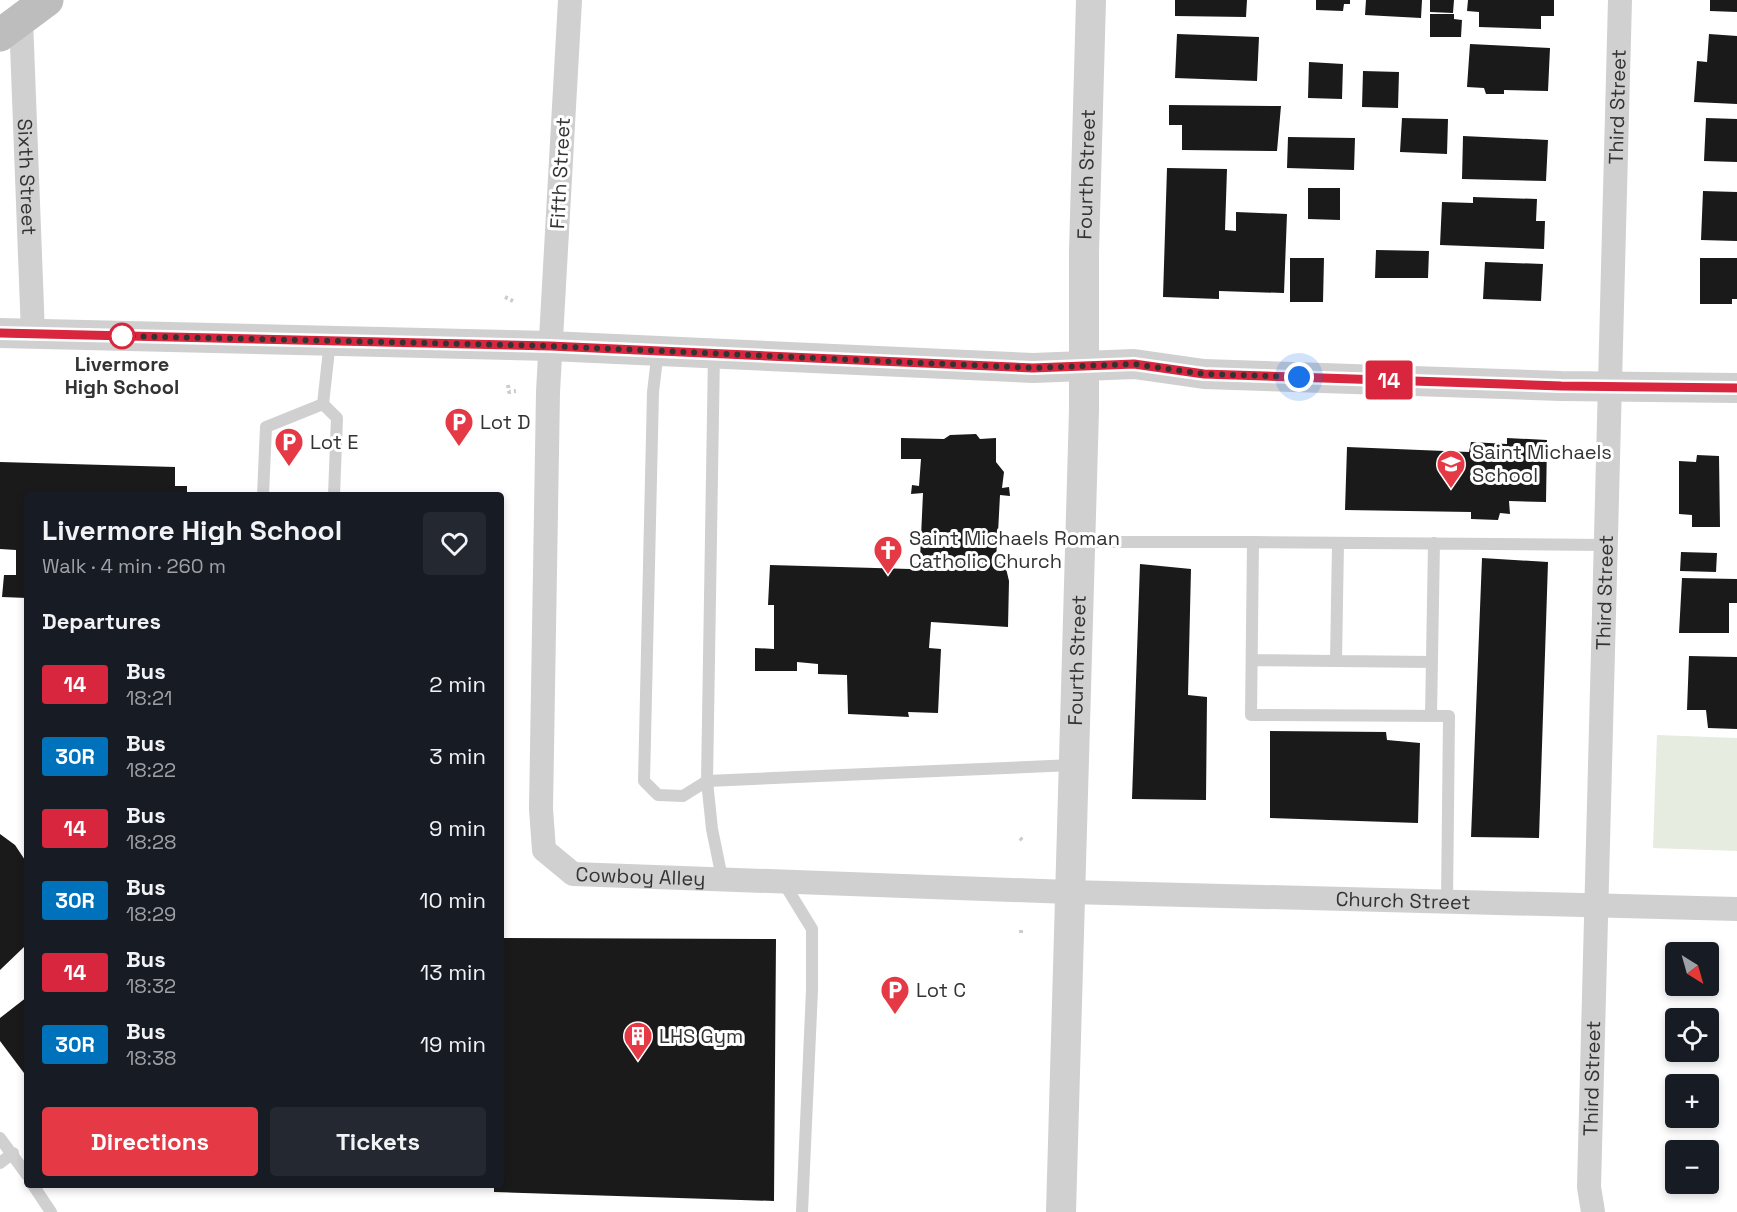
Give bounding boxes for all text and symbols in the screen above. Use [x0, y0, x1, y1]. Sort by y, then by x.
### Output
street label: Third Street [1603, 49, 1632, 165]
street label: Fourth Street [1071, 109, 1101, 240]
street label: Fifth Street [544, 116, 576, 230]
street label: Sixth Street [12, 118, 42, 236]
marker: Livermore High School [109, 323, 135, 349]
place label: Livermore High School [65, 351, 179, 400]
line badge: 14 [1362, 360, 1416, 400]
your location [1284, 362, 1314, 392]
text: 14 [1378, 367, 1400, 394]
parking icon: Lot D [443, 406, 475, 448]
place label: Lot D [480, 409, 530, 435]
parking icon: Lot E [273, 426, 305, 468]
place label: Lot E [310, 429, 358, 455]
place label: Saint Michaels School [1472, 439, 1612, 488]
school or university icon: Saint Michaels School [1435, 448, 1467, 490]
text: Livermore High School [42, 512, 342, 548]
button: heart [423, 512, 486, 575]
place label: Saint Michaels Roman Catholic Church [909, 525, 1120, 574]
church icon: Saint Michaels Roman Catholic Church [872, 534, 904, 576]
street label: Third Street [1590, 535, 1619, 650]
text: Walk · 4 min · 260 m [42, 553, 226, 579]
street label: Fourth Street [1062, 595, 1092, 726]
text: Departures [42, 607, 161, 635]
text: Bus [126, 657, 166, 685]
text: 2 min [429, 670, 486, 698]
text: 14 [64, 671, 86, 698]
text: 18:21 [126, 685, 172, 711]
text: Bus [126, 729, 166, 757]
text: 3 min [429, 742, 486, 770]
text: 30R [55, 743, 95, 770]
text: 18:22 [126, 757, 176, 783]
text: Bus [126, 801, 166, 829]
text: 9 min [429, 814, 486, 842]
text: 14 [64, 815, 86, 842]
text: 18:28 [126, 829, 176, 855]
street label: Cowboy Alley [575, 861, 706, 892]
text: Bus [126, 873, 166, 901]
text: 10 min [419, 886, 486, 914]
street label: Church Street [1335, 886, 1471, 915]
text: 30R [55, 887, 95, 914]
text: 18:29 [126, 901, 176, 927]
north arrow [1665, 942, 1719, 996]
map controls [1665, 942, 1719, 1194]
text: Bus [126, 945, 166, 973]
text: 13 min [420, 958, 486, 986]
text: 14 [64, 959, 86, 986]
text: 18:32 [126, 973, 176, 999]
parking icon: Lot C [879, 974, 911, 1016]
place label: Lot C [916, 977, 966, 1003]
button: locate [1665, 1008, 1719, 1062]
text: Bus [126, 1017, 166, 1045]
building icon: LHS Gym [622, 1020, 654, 1062]
street label: Third Street [1577, 1020, 1606, 1136]
place label: LHS Gym [659, 1023, 743, 1049]
text: 19 min [420, 1030, 486, 1058]
text: 30R [55, 1031, 95, 1058]
text: 18:38 [126, 1045, 176, 1071]
button: + [1665, 1074, 1719, 1128]
button: Directions [42, 1107, 258, 1176]
button: Tickets [270, 1107, 486, 1176]
button: − [1665, 1140, 1719, 1194]

